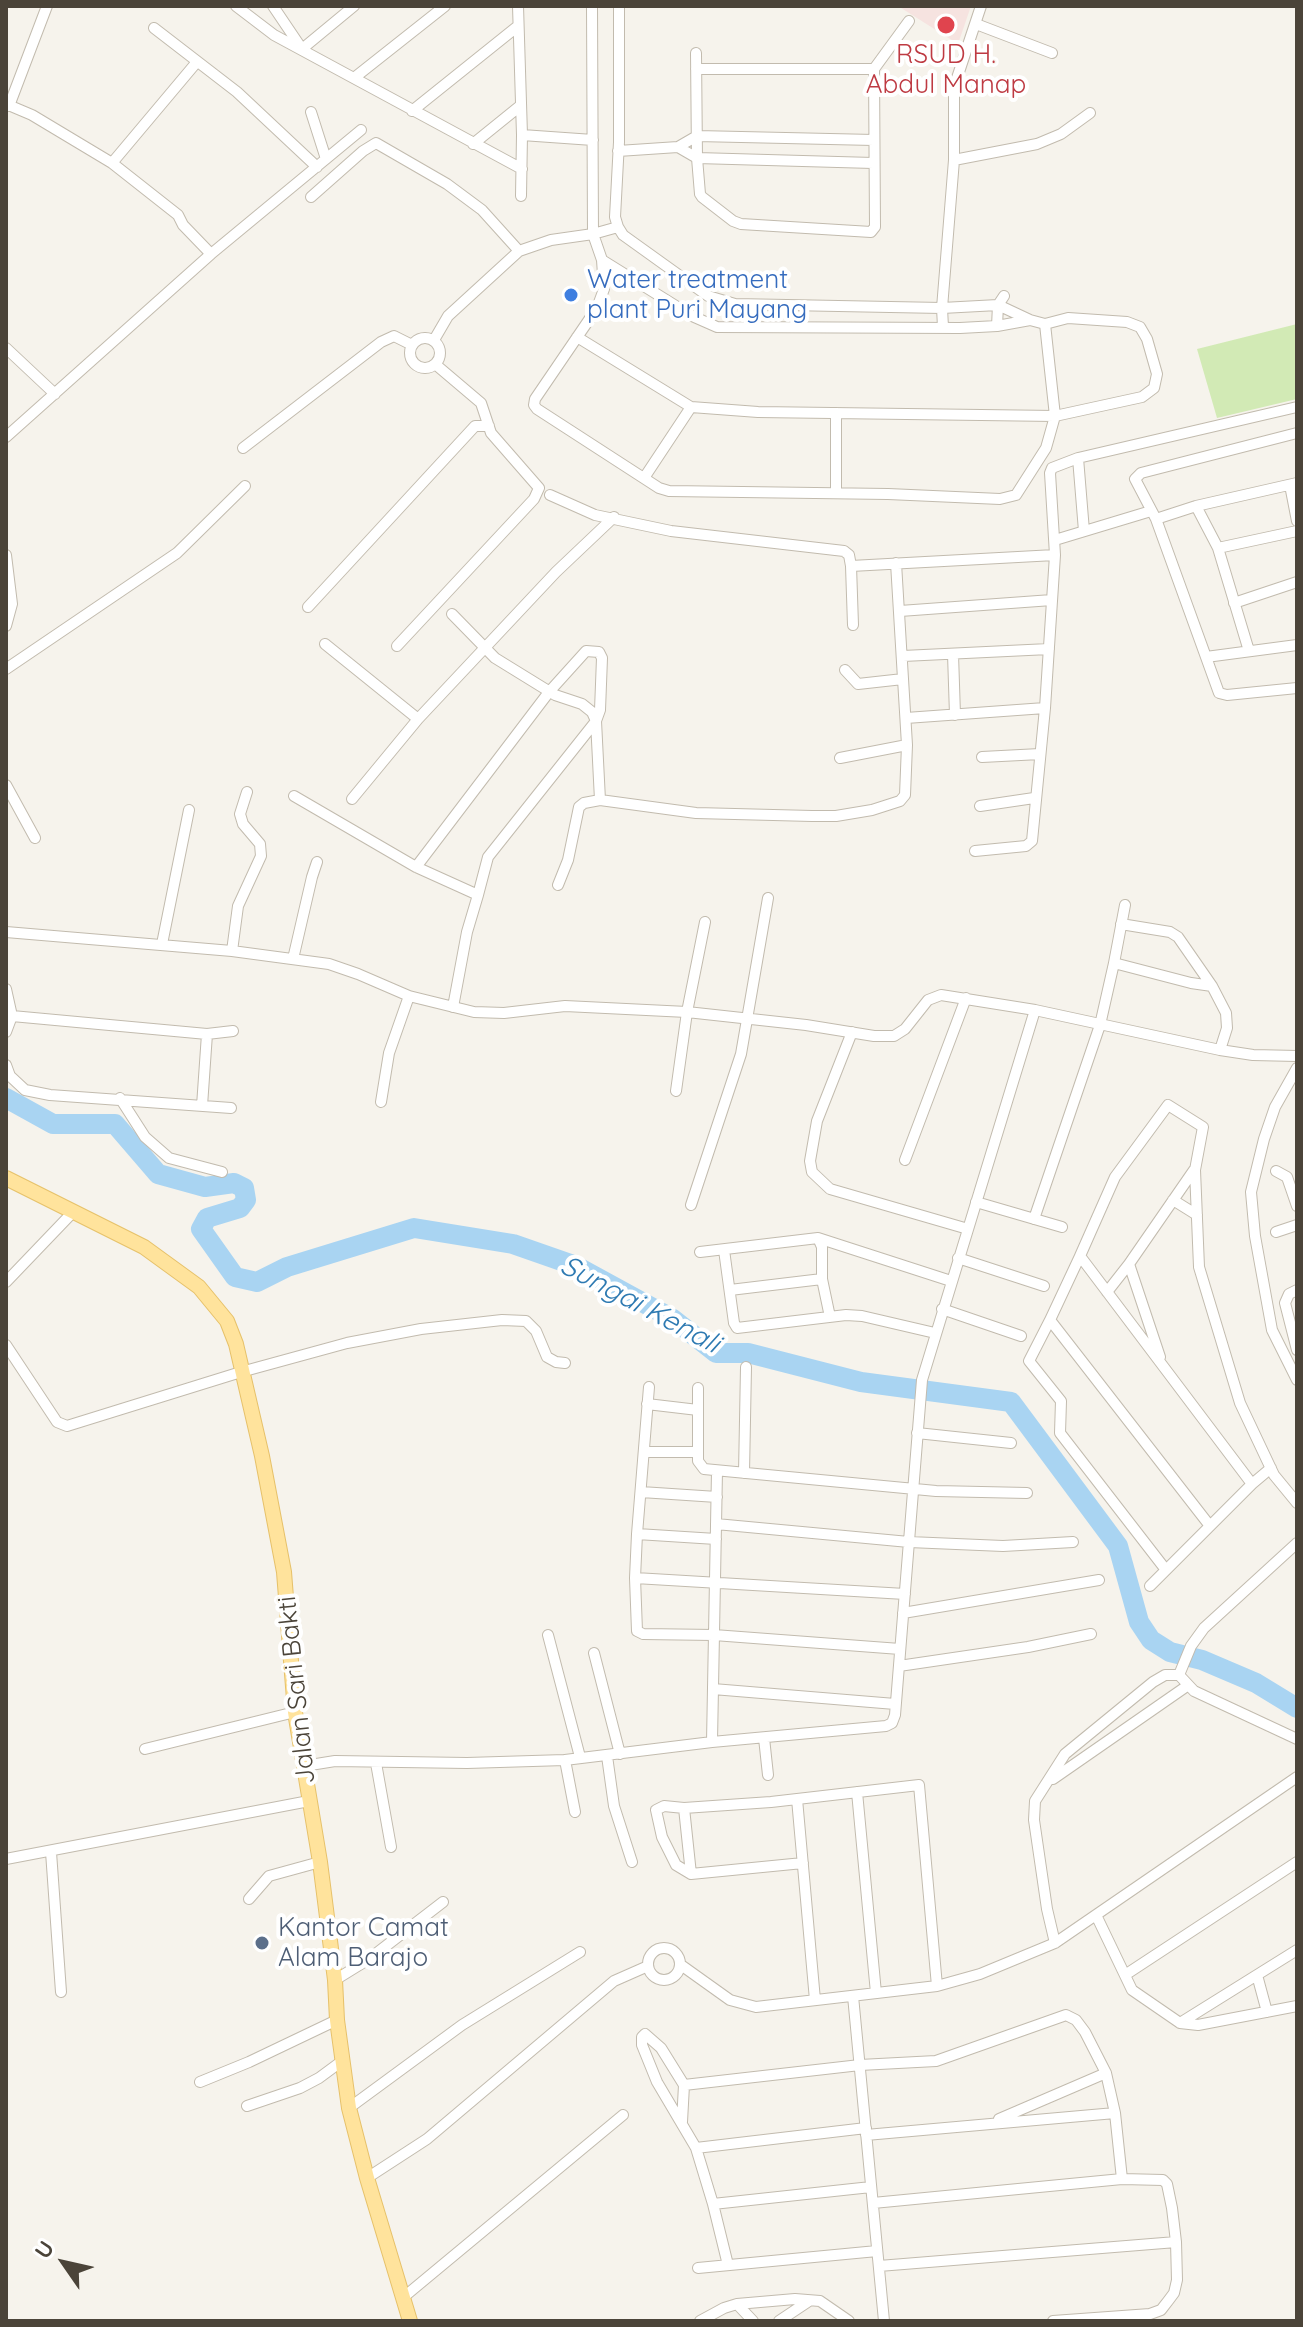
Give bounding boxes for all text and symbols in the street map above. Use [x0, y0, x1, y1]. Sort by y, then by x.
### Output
marker: RSUD H. Abdul Manap [935, 14, 957, 36]
place label: RSUD H. Abdul Manap [866, 39, 1026, 100]
place label: Water treatment plant Puri Mayang [587, 264, 807, 326]
marker: Water treatment plant Puri Mayang [562, 286, 580, 304]
water label: Sungai Kenali [555, 1249, 725, 1361]
street label: Jalan Sari Bakti [272, 1595, 322, 1785]
place label: Kantor Camat Alam Barajo [278, 1912, 449, 1974]
marker: Kantor Camat Alam Barajo [253, 1934, 271, 1952]
north arrow [24, 2223, 104, 2303]
text: U [28, 2235, 60, 2264]

